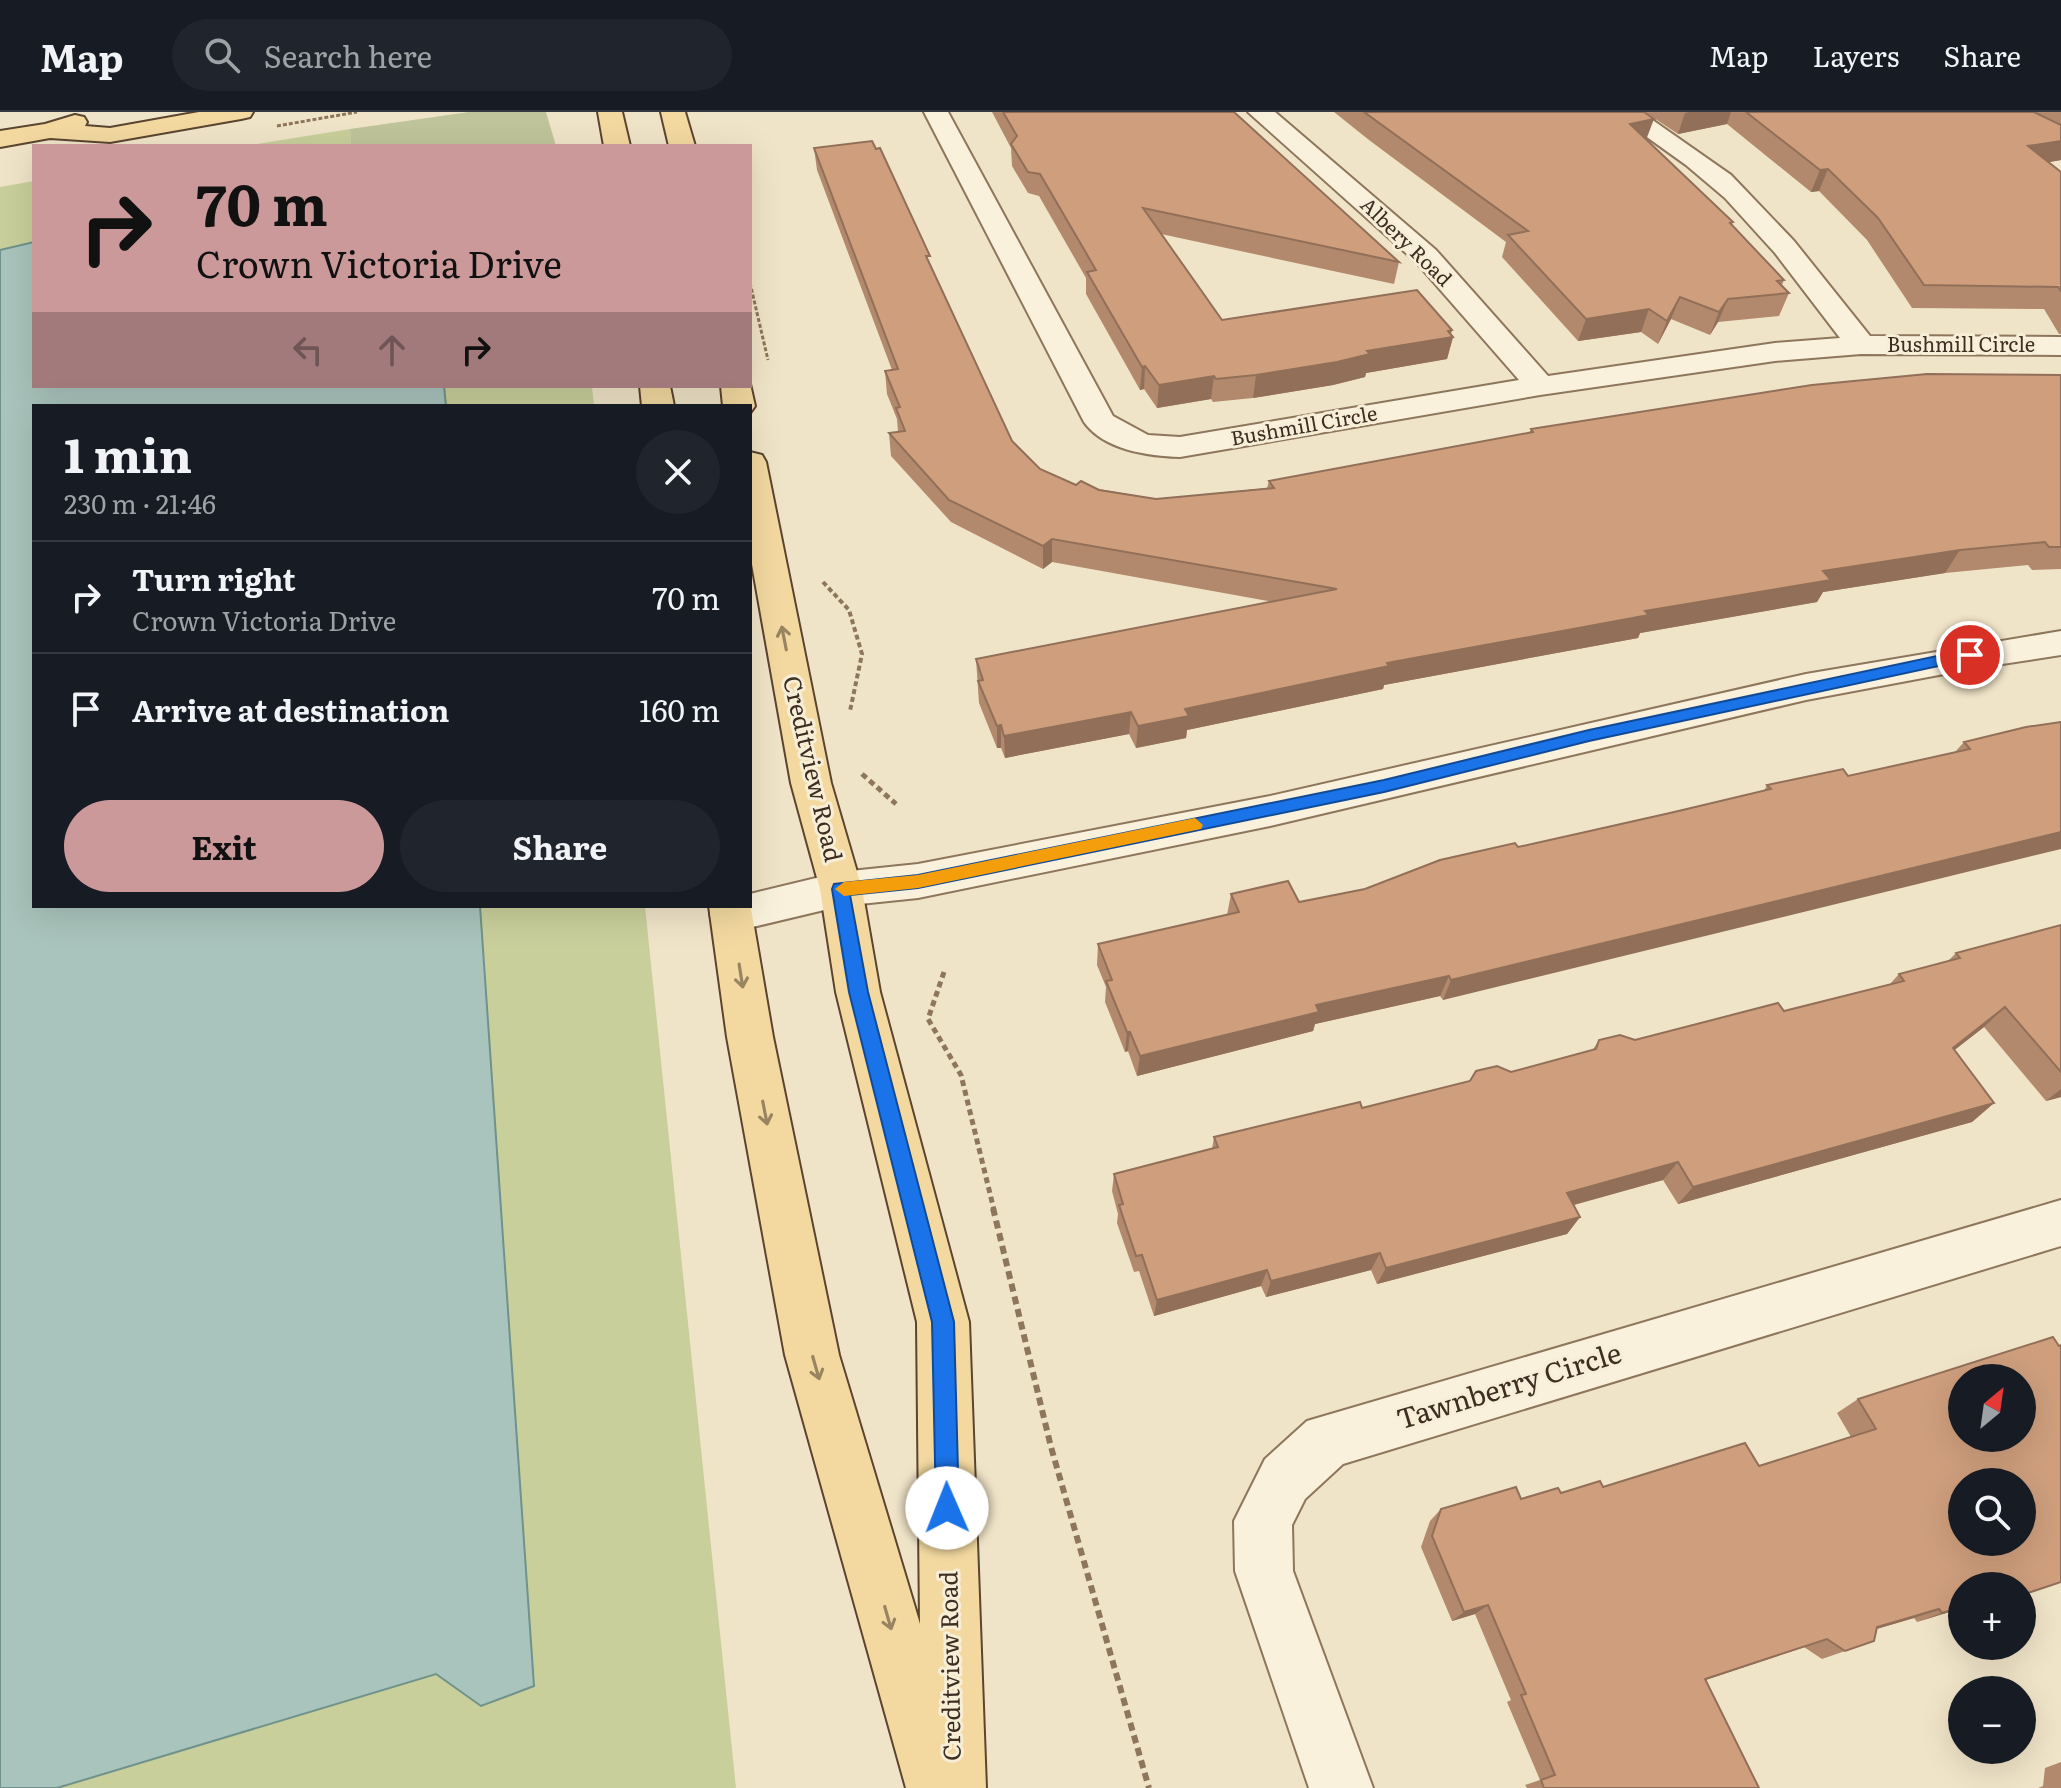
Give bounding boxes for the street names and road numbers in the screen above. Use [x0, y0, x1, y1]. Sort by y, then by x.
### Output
street label: Albery Road [1355, 189, 1460, 292]
street label: Bushmill Circle [1887, 328, 2035, 358]
street label: Bushmill Circle [1228, 396, 1379, 452]
street label: Creditview Road [776, 672, 853, 865]
street label: Tawnberry Circle [1391, 1330, 1626, 1438]
street label: Creditview Road [929, 1570, 968, 1761]

